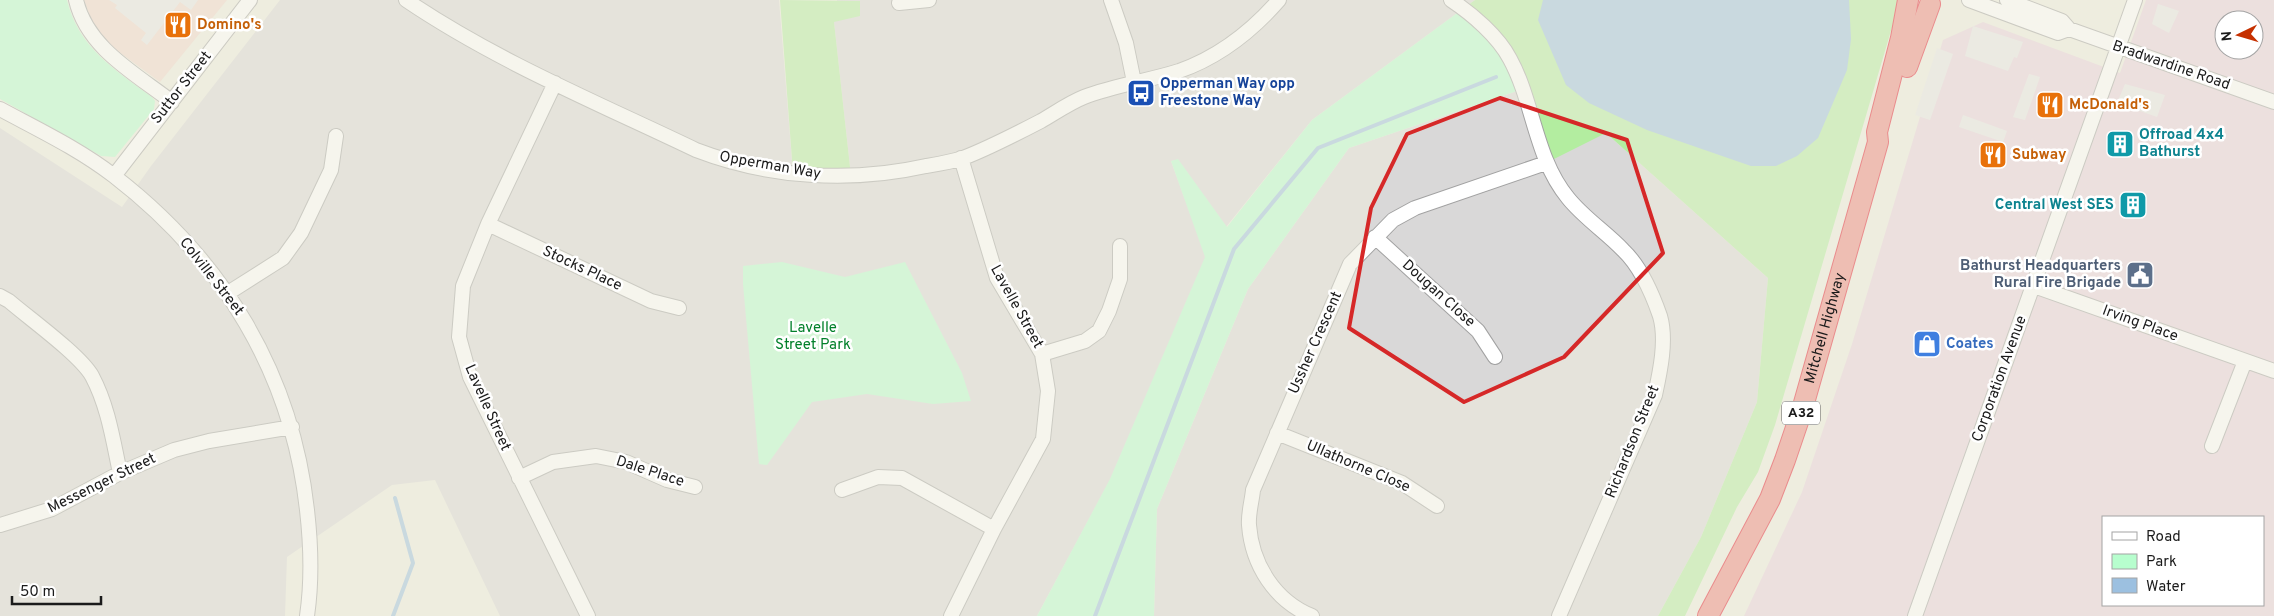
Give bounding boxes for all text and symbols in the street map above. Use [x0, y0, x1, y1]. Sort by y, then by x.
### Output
restaurant icon: Domino's [163, 10, 193, 40]
north arrow [2214, 10, 2264, 60]
place label: Domino's [197, 16, 262, 35]
text: N [2219, 30, 2236, 42]
street label: Bradwardine Road [2110, 37, 2232, 95]
street label: Suttor Street [148, 48, 216, 128]
place label: Opperman Way opp Freestone Way [1160, 75, 1295, 111]
bus stop icon: Opperman Way opp Freestone Way [1126, 78, 1156, 108]
restaurant icon: McDonald's [2035, 90, 2065, 120]
place label: McDonald's [2069, 96, 2149, 115]
place label: Offroad 4x4 Bathurst [2139, 126, 2224, 162]
building icon: Offroad 4x4 Bathurst [2105, 129, 2135, 159]
restaurant icon: Subway [1978, 140, 2008, 170]
place label: Subway [2012, 146, 2067, 165]
street label: Opperman Way [718, 148, 822, 184]
building icon: Central West SES [2118, 190, 2148, 220]
place label: Central West SES [1995, 196, 2114, 215]
street label: Colville Street [174, 234, 248, 320]
street label: Stocks Place [539, 242, 625, 296]
street label: Dougan Close [1397, 256, 1479, 332]
place label: Bathurst Headquarters Rural Fire Brigade [1960, 257, 2121, 293]
public building icon: Bathurst Headquarters Rural Fire Brigade [2125, 260, 2155, 290]
street label: Lavelle Street [985, 262, 1047, 352]
street label: Mitchell Highway [1800, 270, 1850, 386]
street label: Ussher Crescent [1285, 289, 1347, 397]
street label: Irving Place [2099, 301, 2181, 347]
street label: Corporation Avenue [1968, 313, 2032, 445]
park label: Lavelle Street Park [775, 319, 851, 355]
shop icon: Coates [1912, 329, 1942, 359]
place label: Coates [1946, 335, 1994, 354]
street label: Lavelle Street [459, 362, 515, 454]
street label: Richardson Street [1602, 383, 1664, 501]
road number: A32 [1782, 402, 1820, 424]
street label: Ullathorne Close [1303, 437, 1413, 497]
street label: Messenger Street [45, 450, 159, 518]
street label: Dale Place [614, 452, 686, 492]
legend [2102, 516, 2264, 606]
text: Road [2146, 528, 2181, 547]
text: Park [2146, 553, 2177, 572]
scale bar [12, 574, 101, 606]
text: Water [2146, 578, 2186, 597]
text: 50 m [20, 583, 55, 602]

